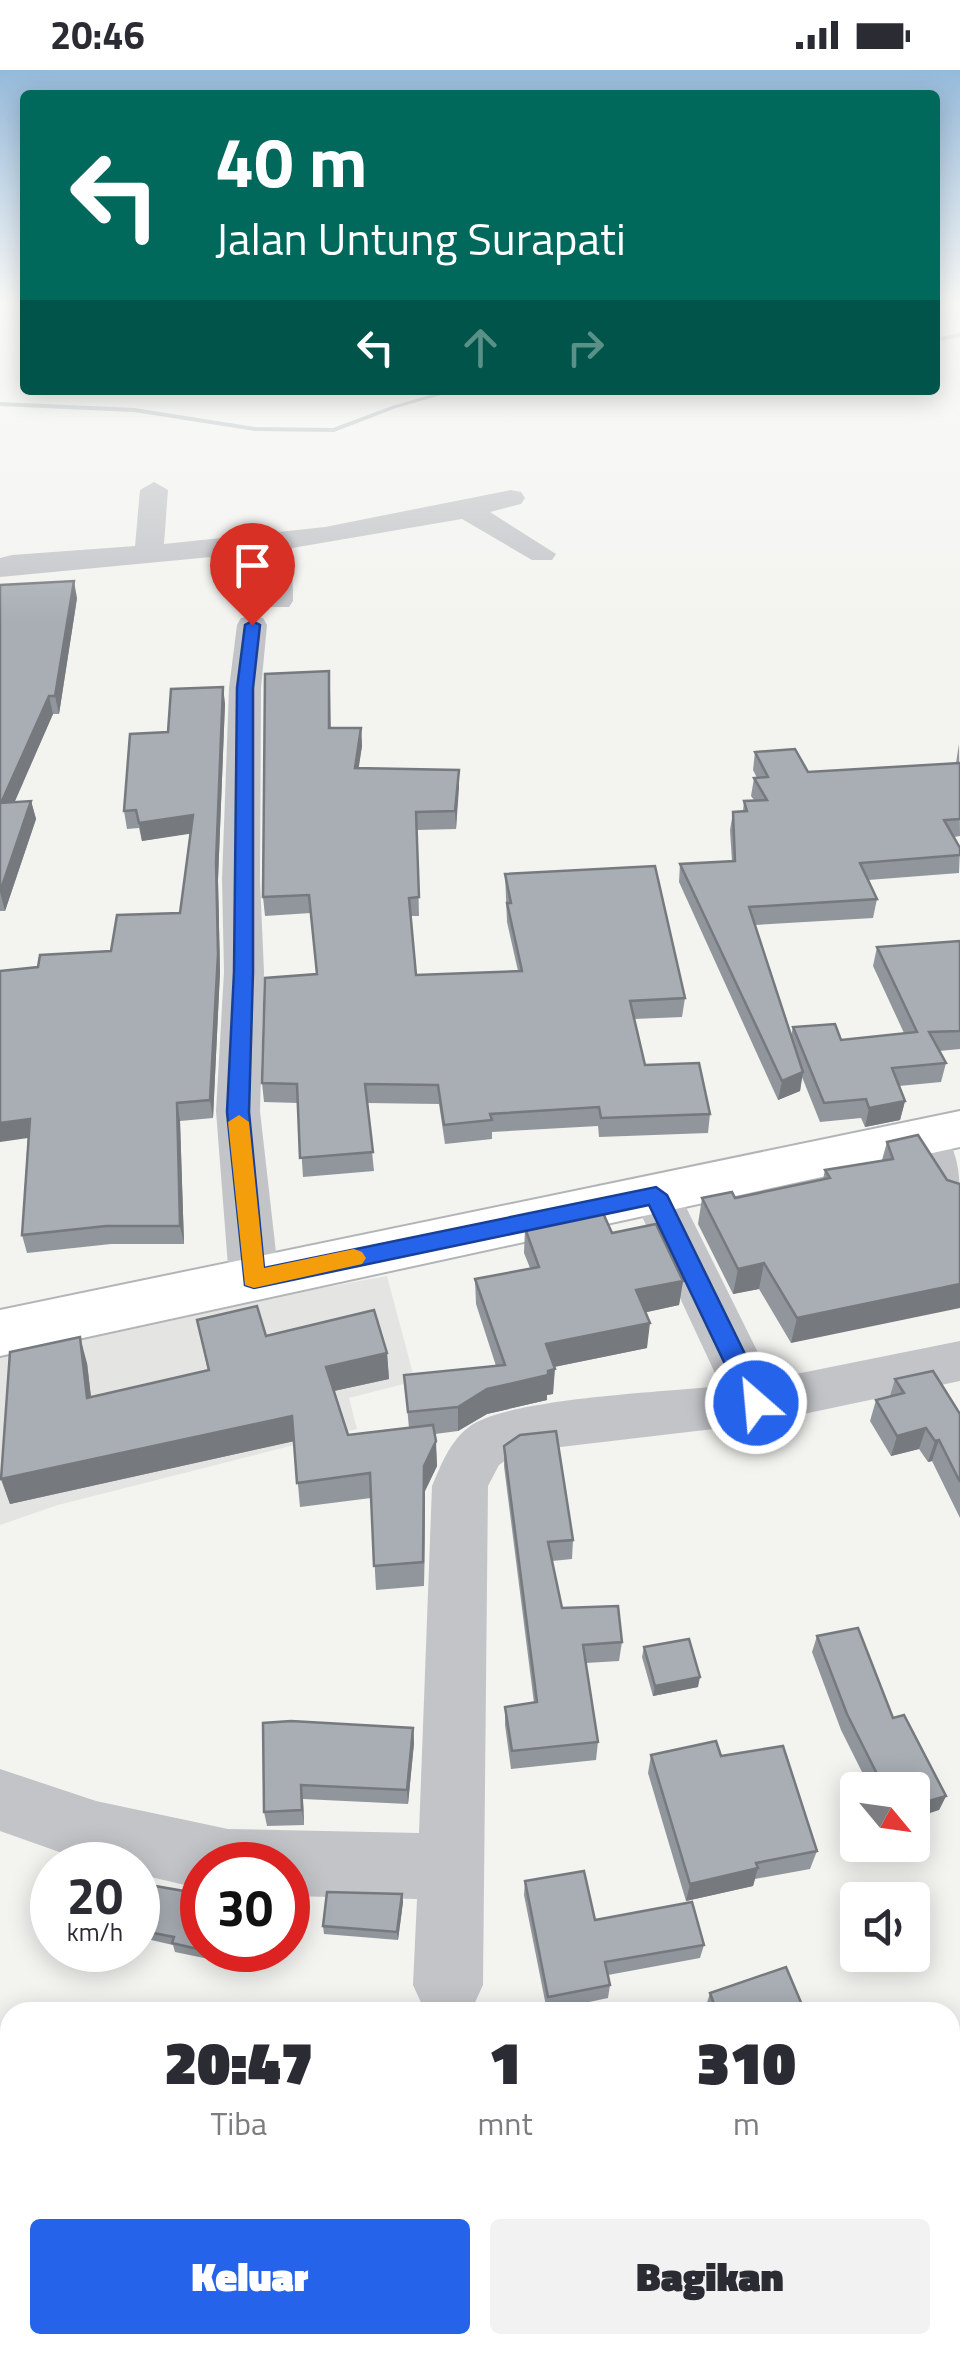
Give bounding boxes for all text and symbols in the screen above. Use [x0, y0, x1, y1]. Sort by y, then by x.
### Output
text: 20:46 [50, 6, 145, 64]
text: 40 m [215, 108, 368, 214]
icon: left [50, 130, 180, 260]
text: Jalan Untung Surapati [215, 204, 626, 272]
icon: left [348, 320, 403, 375]
icon: ahead [453, 320, 508, 375]
icon: right [558, 320, 613, 375]
pin [210, 523, 295, 626]
icon: arrive [225, 538, 280, 593]
position arrow [704, 1351, 808, 1455]
north arrow [840, 1772, 930, 1862]
map controls [840, 1772, 930, 1972]
speed limit sign: 30 [180, 1842, 310, 1972]
text: 20 [67, 1857, 123, 1933]
button: sound [840, 1882, 930, 1972]
text: km/h [67, 1913, 123, 1951]
text: 20:47 [164, 2016, 313, 2107]
text: 1 [489, 2016, 522, 2107]
text: 310 [697, 2016, 796, 2107]
text: Tiba [210, 2099, 267, 2147]
text: mnt [478, 2099, 533, 2147]
text: m [733, 2099, 760, 2147]
button: Keluar [30, 2219, 470, 2334]
button: Bagikan [490, 2219, 930, 2334]

